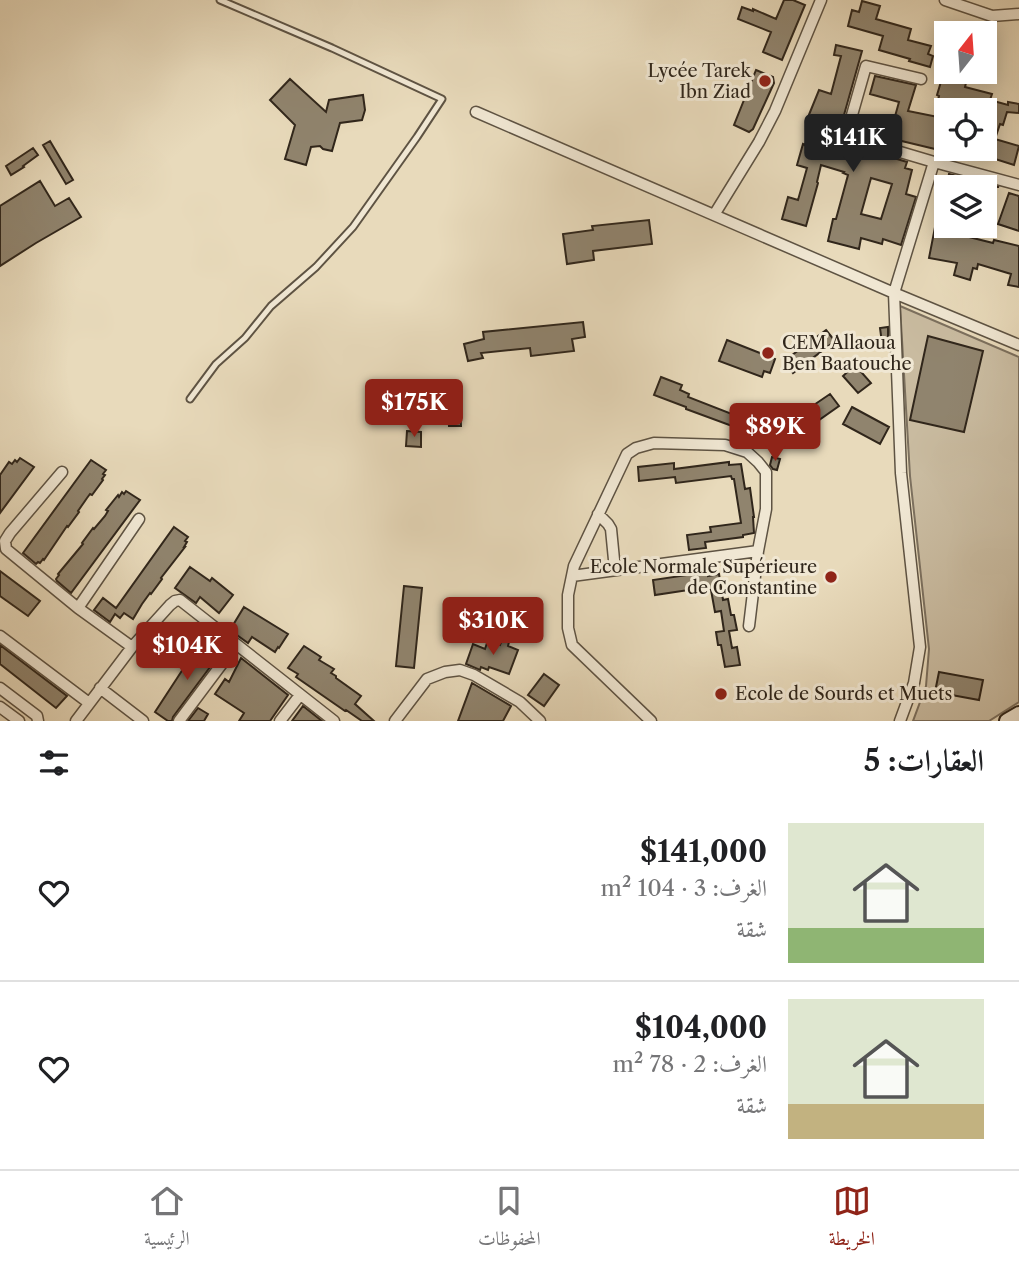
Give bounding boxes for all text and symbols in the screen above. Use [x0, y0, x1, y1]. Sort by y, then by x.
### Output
north arrow [934, 21, 998, 84]
map controls [934, 21, 997, 238]
place label: Lycée Tarek Ibn Ziad [648, 60, 753, 103]
marker: Lycée Tarek Ibn Ziad [757, 73, 773, 89]
button: locate [934, 98, 997, 161]
pin: $141K [804, 114, 902, 174]
text: $141K [820, 123, 886, 151]
button: layers [934, 175, 997, 238]
place label: CEM Allaoua Ben Baatouche [782, 332, 912, 375]
marker: CEM Allaoua Ben Baatouche [760, 345, 776, 361]
pin: $175K [365, 380, 463, 439]
text: $175K [381, 388, 447, 416]
pin: $89K [734, 404, 816, 463]
text: $89K [745, 412, 805, 440]
place label: Ecole Normale Supérieure de Constantine [590, 556, 817, 599]
marker: Ecole Normale Supérieure de Constantine [823, 569, 839, 585]
pin: $310K [444, 598, 542, 657]
text: $310K [458, 606, 528, 634]
pin: $104K [138, 622, 236, 682]
text: $104K [152, 631, 222, 659]
place label: Ecole de Sourds et Muets [735, 683, 952, 705]
marker: Ecole de Sourds et Muets [713, 686, 729, 702]
text: العقارات: 5 [864, 742, 984, 779]
icon: filters [35, 744, 73, 782]
text: $141,000 [640, 833, 767, 870]
icon: home [844, 851, 928, 935]
icon: heart [35, 874, 73, 912]
text: الغرف: 3 · 104 m² [601, 874, 767, 902]
text: شقة [737, 915, 767, 943]
text: $104,000 [635, 1009, 767, 1046]
icon: home [844, 1027, 928, 1111]
icon: heart [35, 1050, 73, 1088]
text: الغرف: 2 · 78 m² [613, 1050, 767, 1078]
text: شقة [737, 1091, 767, 1119]
tab: الرئيسية [144, 1182, 190, 1257]
tab: المحفوظات [478, 1182, 541, 1257]
tab: الخريطة [829, 1182, 875, 1257]

